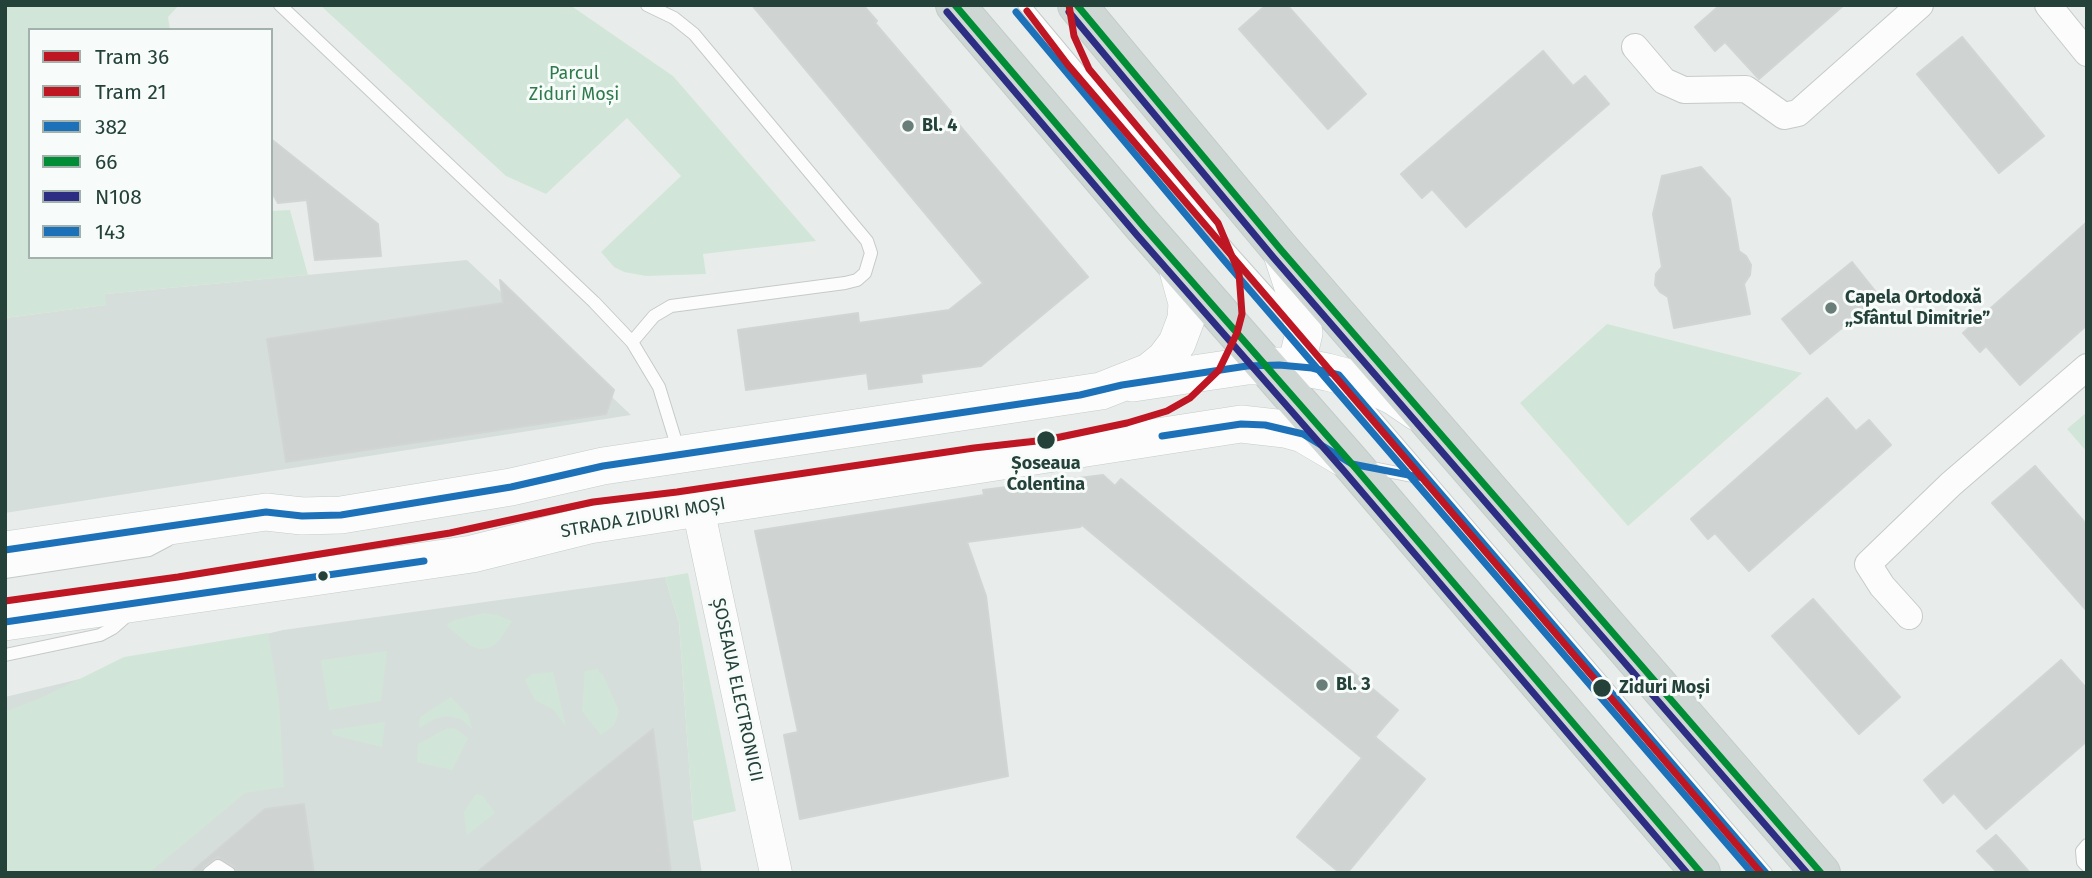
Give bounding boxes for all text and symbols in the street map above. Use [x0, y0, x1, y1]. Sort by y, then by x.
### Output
legend [28, 28, 273, 259]
text: Tram 36 [95, 44, 169, 70]
park label: Parcul Ziduri Moși [529, 63, 619, 106]
text: Tram 21 [95, 79, 167, 105]
text: 382 [95, 114, 127, 140]
place label: Bl. 4 [922, 115, 957, 137]
marker: Bl. 4 [900, 118, 916, 134]
text: 66 [95, 149, 117, 175]
text: N108 [95, 184, 142, 210]
text: 143 [95, 219, 125, 245]
place label: Capela Ortodoxă „Sfântul Dimitrie” [1845, 287, 1990, 330]
marker: Capela Ortodoxă „Sfântul Dimitrie” [1823, 300, 1839, 316]
marker: Șoseaua Colentina [1035, 429, 1057, 451]
place label: Șoseaua Colentina [1007, 453, 1085, 496]
street label: STRADA ZIDURI MOȘI [559, 493, 727, 543]
unlabelled marker [316, 569, 330, 583]
street label: ȘOSEAUA ELECTRONICII [707, 596, 767, 784]
place label: Bl. 3 [1336, 674, 1371, 696]
marker: Bl. 3 [1314, 677, 1330, 693]
marker: Ziduri Moși [1591, 677, 1613, 699]
place label: Ziduri Moși [1619, 677, 1710, 699]

